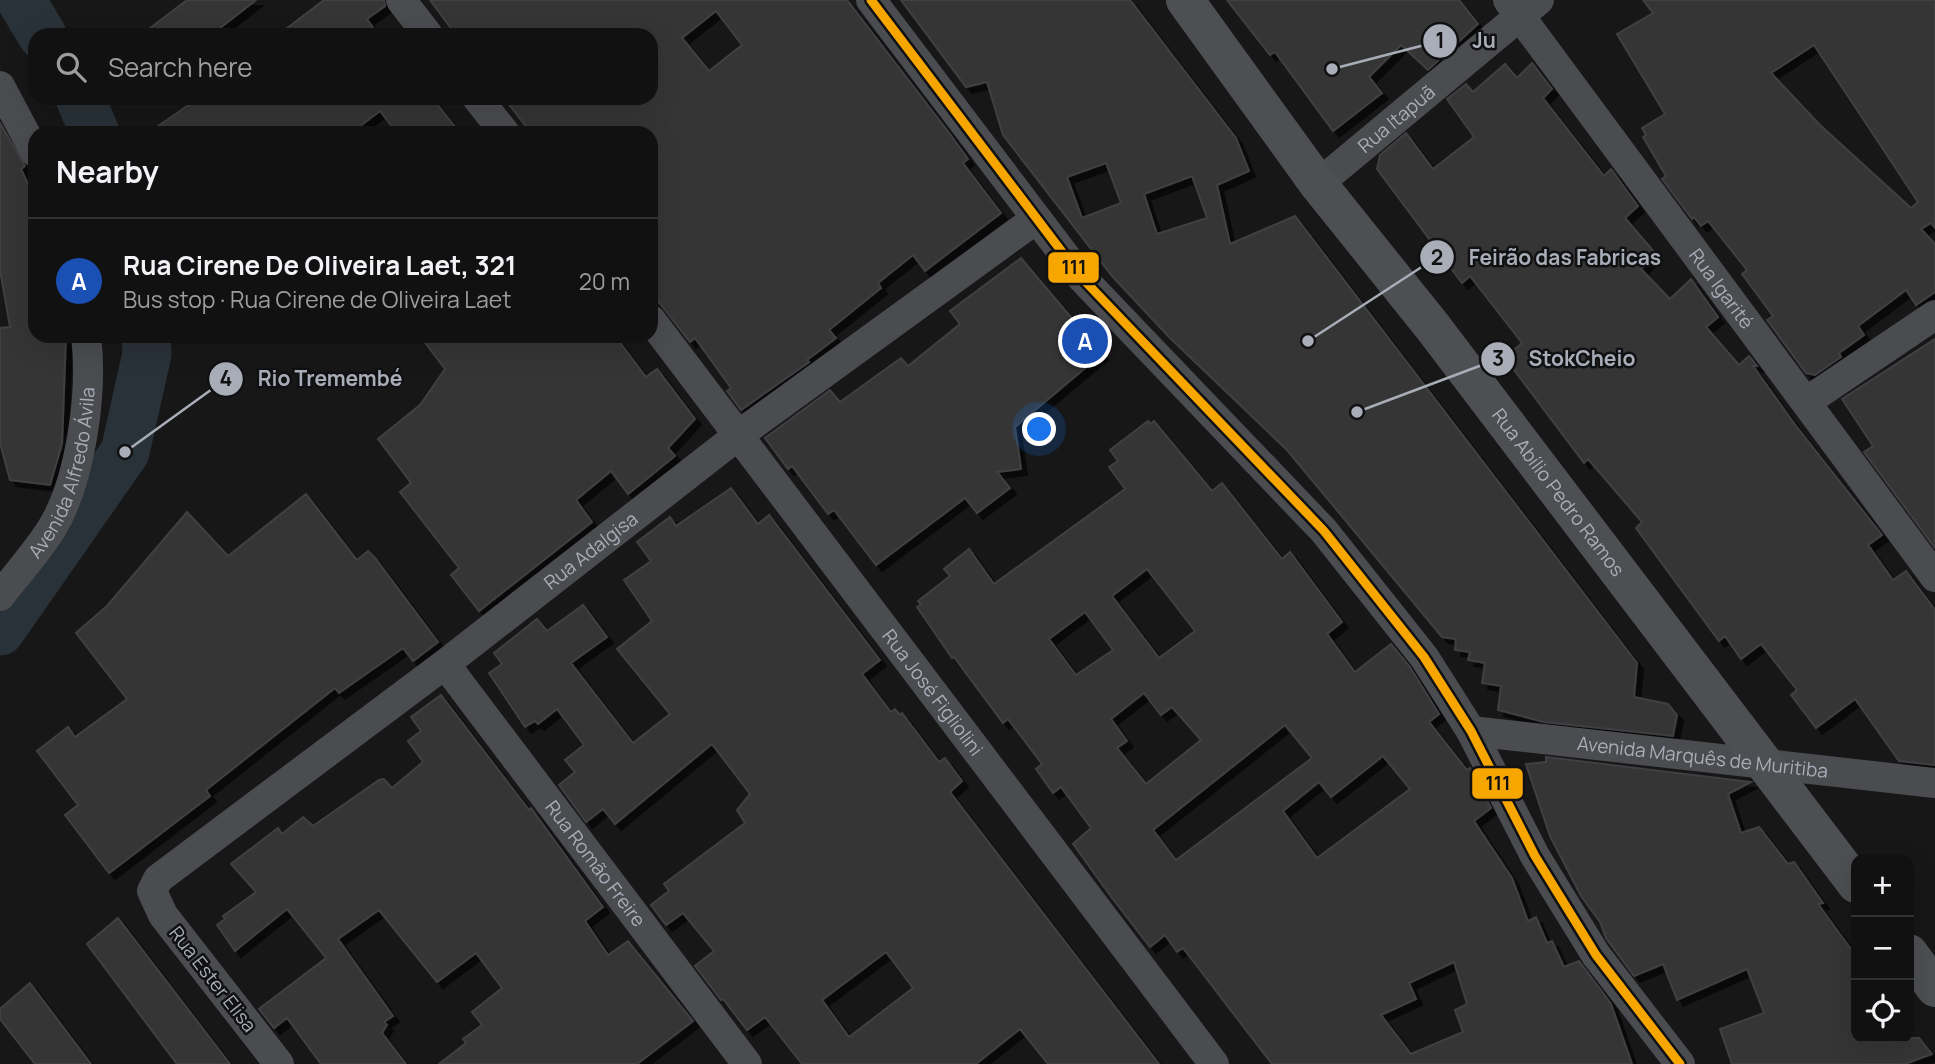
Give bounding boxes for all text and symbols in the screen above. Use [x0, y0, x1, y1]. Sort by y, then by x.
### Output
callout: Ju [1423, 20, 1509, 62]
text: 1 [1435, 26, 1445, 54]
text: Ju [1472, 26, 1496, 54]
search box [28, 28, 658, 105]
icon: search [52, 48, 90, 86]
text: Search here [108, 49, 253, 85]
street label: Rua Itapuã [1352, 79, 1441, 159]
text: Nearby [56, 151, 159, 192]
callout: Feirão das Fabricas [1420, 236, 1675, 278]
text: 2 [1431, 243, 1443, 271]
text: Feirão das Fabricas [1469, 243, 1661, 271]
street label: Rua Igarité [1683, 243, 1760, 334]
text: Rua Cirene De Oliveira Laet, 321 [123, 247, 516, 283]
line badge: 111 [1047, 251, 1100, 284]
text: 111 [1062, 254, 1086, 280]
text: A [71, 265, 87, 297]
text: 20 m [579, 265, 630, 297]
text: Bus stop · Rua Cirene de Oliveira Laet [123, 283, 512, 315]
pin: A [1062, 315, 1108, 367]
callout: StokCheio [1480, 338, 1650, 380]
text: 3 [1492, 344, 1504, 372]
text: StokCheio [1529, 344, 1635, 372]
callout: Rio Tremembé [208, 358, 416, 400]
text: 4 [220, 364, 232, 392]
text: Rio Tremembé [258, 364, 402, 392]
street label: Avenida Alfredo Ávila [22, 386, 101, 564]
street label: Rua Abílio Pedro Ramos [1486, 403, 1631, 582]
your location [1022, 412, 1056, 446]
street label: Rua Adalgisa [538, 506, 643, 595]
street label: Rua José Figliolini [876, 624, 989, 761]
street label: Avenida Marquês de Muritiba [1576, 730, 1829, 784]
line badge: 111 [1471, 767, 1524, 800]
text: 111 [1486, 770, 1510, 796]
street label: Rua Romão Freire [539, 795, 652, 932]
map controls [1851, 854, 1914, 1043]
button: + [1851, 854, 1914, 917]
button: − [1851, 917, 1914, 980]
street label: Rua Ester Elisa [163, 921, 263, 1037]
button: locate [1851, 980, 1914, 1043]

